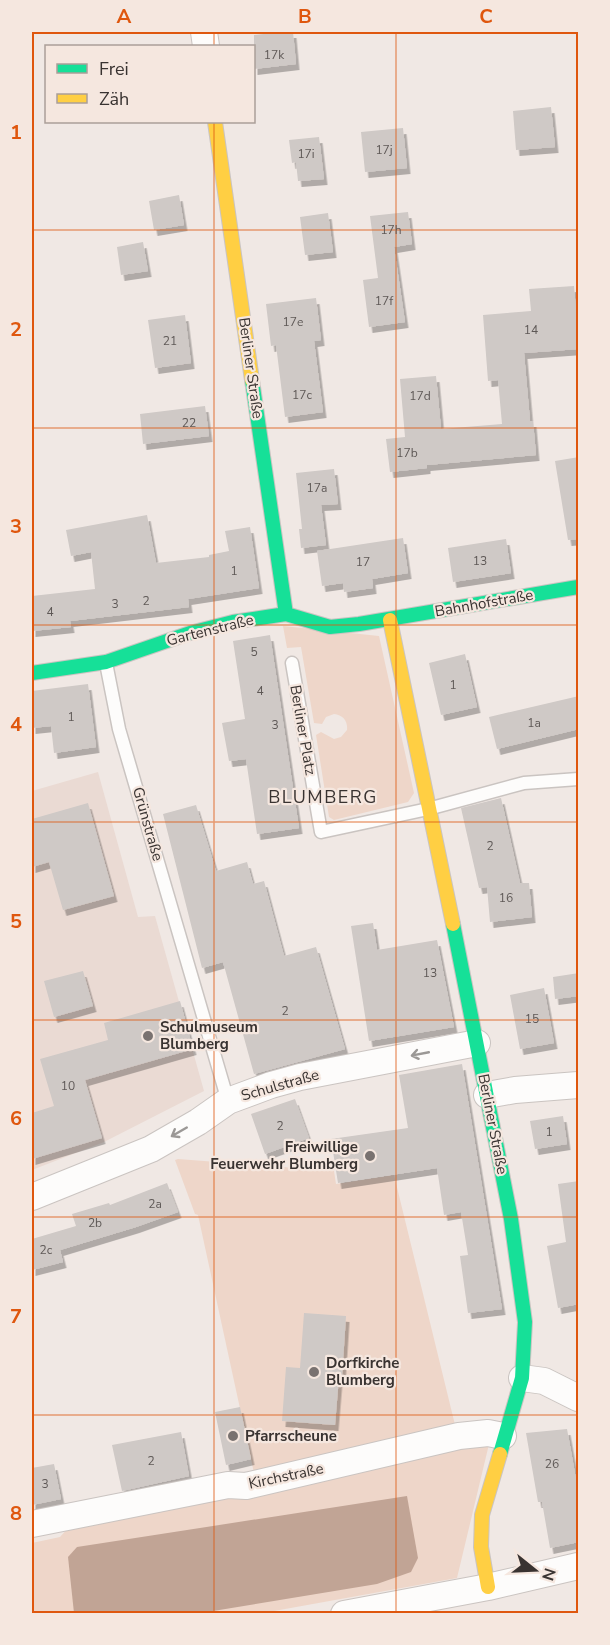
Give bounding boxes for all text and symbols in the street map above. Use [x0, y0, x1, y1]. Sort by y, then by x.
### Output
text: A [117, 3, 132, 30]
text: B [298, 3, 312, 30]
text: C [479, 3, 493, 30]
legend [45, 45, 255, 123]
house number: 17k [264, 47, 285, 63]
text: Frei [99, 57, 129, 81]
text: Zäh [99, 87, 129, 111]
text: 1 [10, 119, 22, 146]
house number: 17j [375, 142, 393, 158]
house number: 17i [297, 146, 315, 162]
house number: 17h [380, 222, 402, 238]
house number: 17f [375, 293, 394, 309]
house number: 17e [283, 314, 303, 330]
text: 2 [10, 316, 22, 343]
street label: Berliner Straße [234, 316, 268, 420]
house number: 14 [524, 322, 538, 338]
house number: 21 [163, 333, 177, 349]
house number: 17c [292, 387, 312, 403]
house number: 17d [409, 388, 431, 404]
house number: 22 [182, 415, 196, 431]
house number: 17b [396, 445, 418, 461]
house number: 17a [307, 480, 327, 496]
text: 3 [10, 513, 22, 540]
house number: 13 [473, 553, 487, 569]
house number: 17 [356, 554, 370, 570]
house number: 1 [230, 563, 238, 579]
street label: Bahnhofstraße [433, 584, 535, 622]
house number: 2 [142, 593, 150, 609]
house number: 3 [111, 596, 119, 612]
house number: 4 [46, 604, 54, 620]
street label: Gartenstraße [164, 610, 256, 650]
house number: 5 [250, 644, 258, 660]
house number: 1 [449, 677, 457, 693]
house number: 4 [256, 683, 264, 699]
street label: Berliner Platz [285, 683, 321, 777]
house number: 1 [67, 709, 75, 725]
text: 4 [10, 711, 22, 738]
house number: 1a [527, 715, 541, 731]
house number: 3 [271, 717, 279, 733]
street label: Grünstraße [128, 785, 168, 863]
district label: BLUMBERG [268, 785, 378, 809]
house number: 2 [486, 838, 494, 854]
house number: 16 [499, 890, 513, 906]
text: 5 [10, 908, 22, 935]
house number: 13 [423, 965, 437, 981]
house number: 2 [281, 1003, 289, 1019]
house number: 15 [525, 1011, 539, 1027]
place label: Schulmuseum Blumberg [160, 1017, 258, 1054]
marker: Schulmuseum Blumberg [141, 1029, 155, 1043]
one-way arrow [410, 1049, 430, 1060]
street label: Schulstraße [239, 1064, 321, 1106]
street label: Berliner Straße [473, 1072, 513, 1176]
house number: 10 [61, 1078, 75, 1094]
text: 6 [10, 1105, 22, 1132]
house number: 2 [276, 1118, 284, 1134]
house number: 1 [545, 1124, 553, 1140]
one-way arrow [171, 1127, 188, 1139]
place label: Freiwillige Feuerwehr Blumberg [210, 1137, 358, 1174]
marker: Freiwillige Feuerwehr Blumberg [363, 1149, 377, 1163]
house number: 2a [148, 1196, 162, 1212]
house number: 2b [88, 1215, 102, 1231]
house number: 2c [40, 1242, 53, 1258]
text: 7 [10, 1303, 22, 1330]
place label: Dorfkirche Blumberg [326, 1353, 399, 1390]
marker: Dorfkirche Blumberg [307, 1365, 321, 1379]
place label: Pfarrscheune [245, 1426, 337, 1446]
marker: Pfarrscheune [226, 1429, 240, 1443]
house number: 2 [147, 1453, 155, 1469]
house number: 26 [545, 1456, 559, 1472]
street label: Kirchstraße [247, 1458, 325, 1494]
house number: 3 [41, 1476, 49, 1492]
text: 8 [10, 1500, 22, 1527]
north arrow [505, 1540, 565, 1600]
text: N [536, 1565, 561, 1583]

